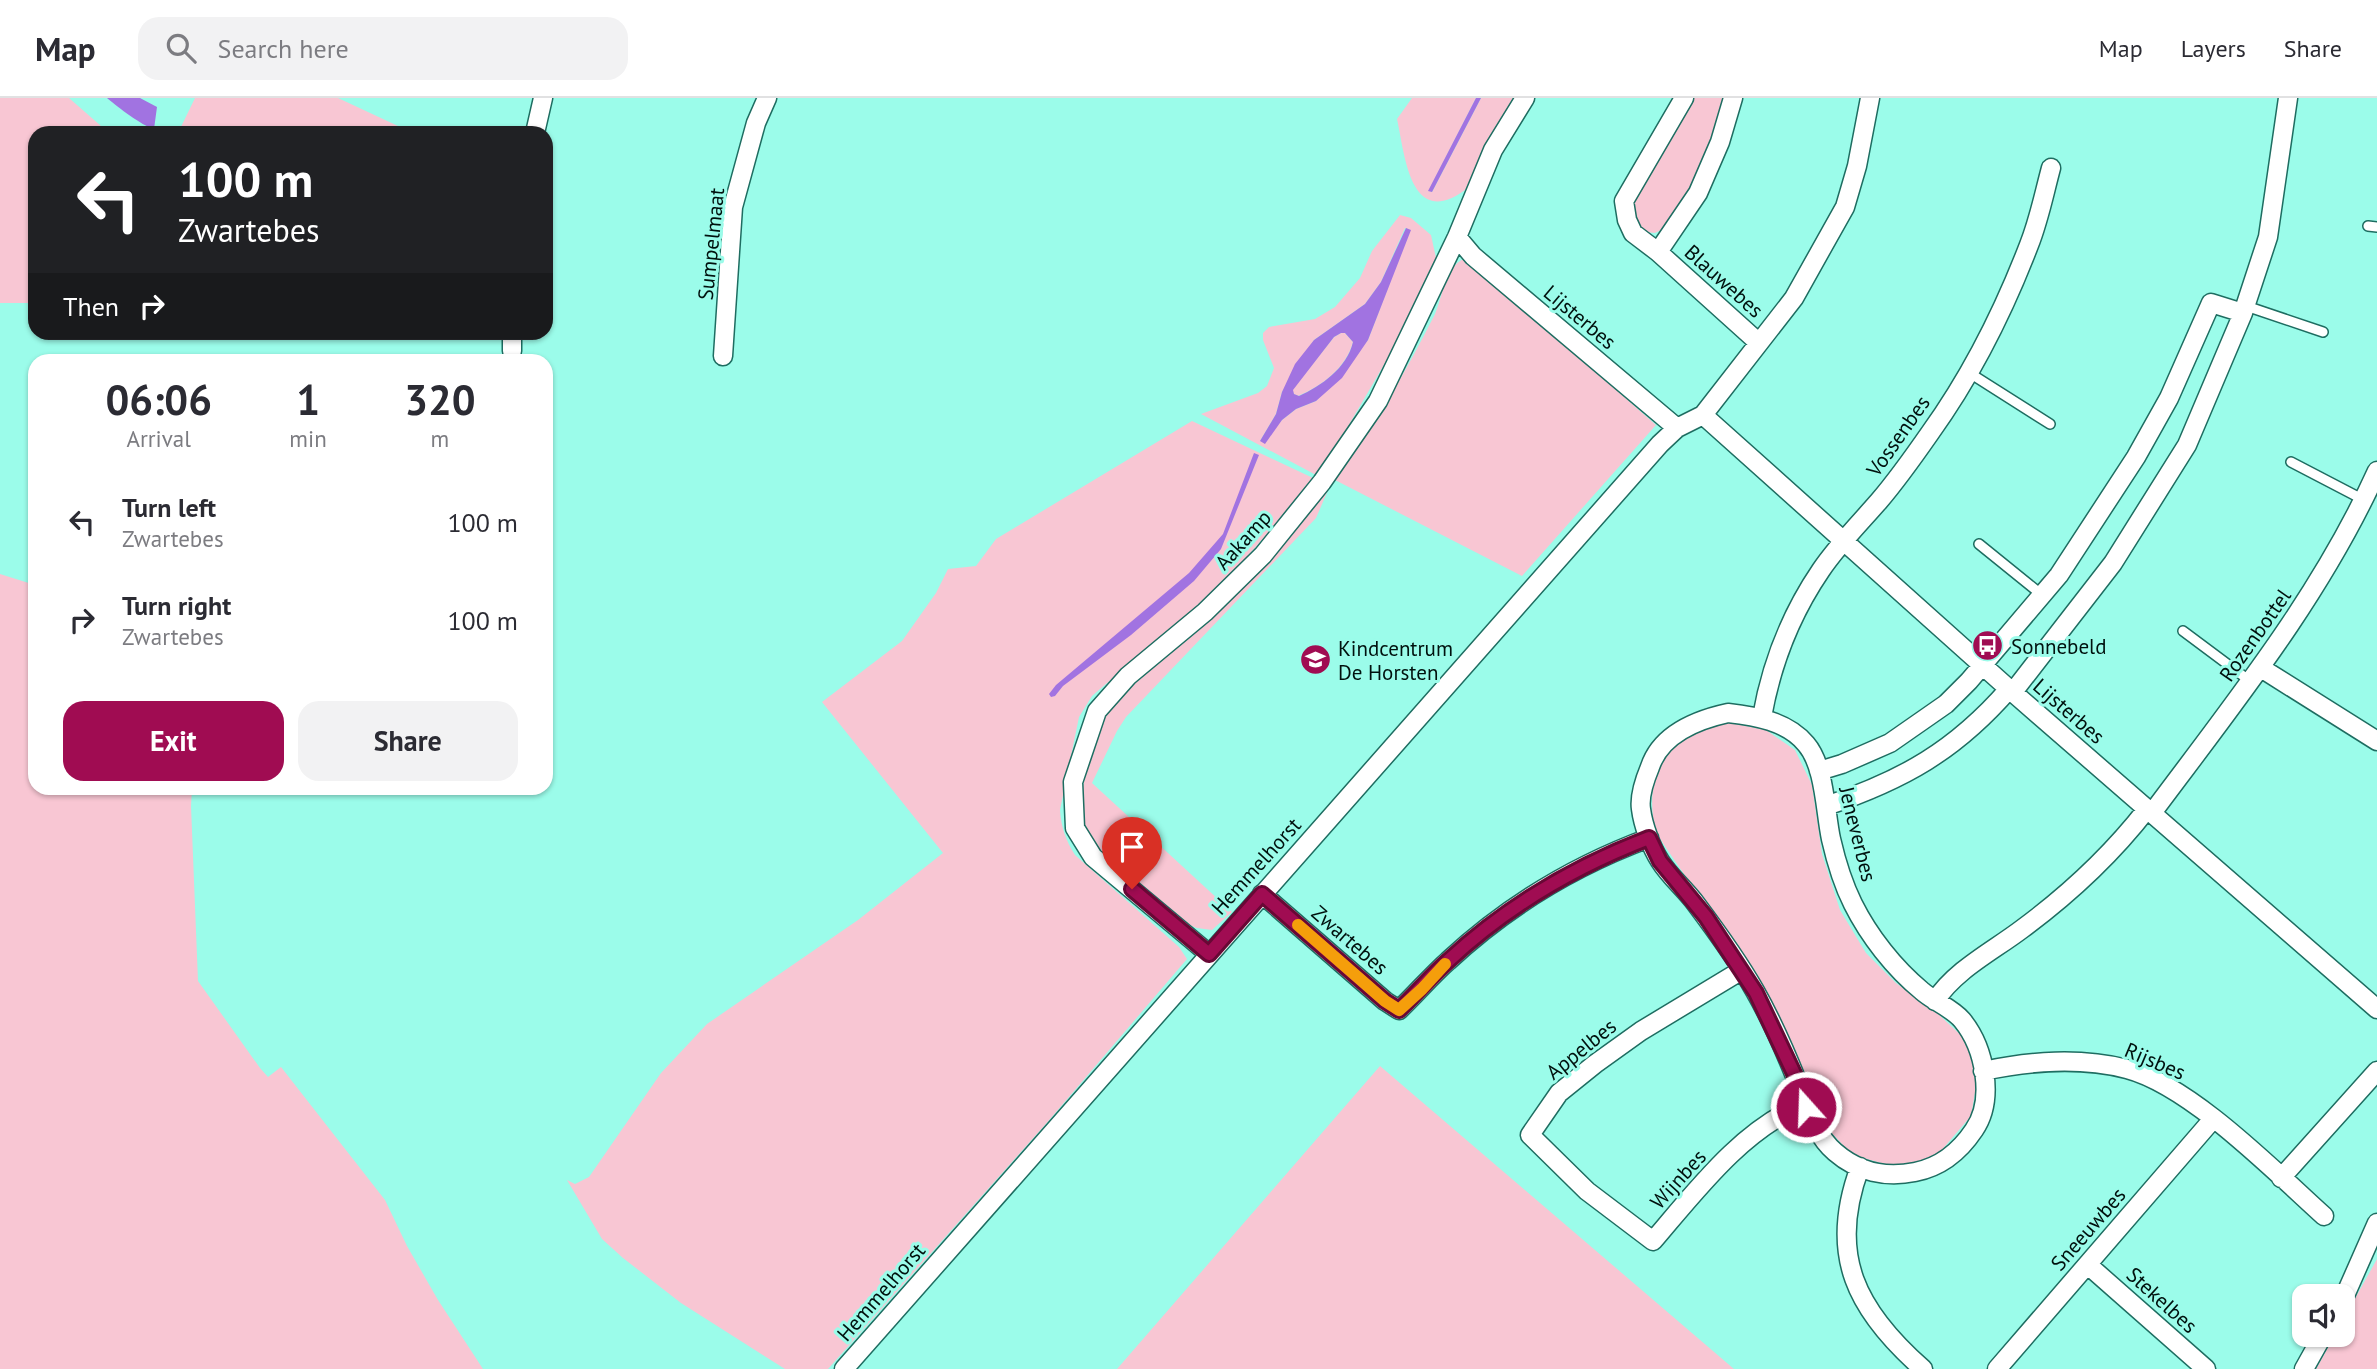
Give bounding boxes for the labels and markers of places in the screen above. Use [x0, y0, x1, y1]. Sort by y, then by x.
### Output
bus stop icon: Sonnebeld [1971, 629, 2005, 663]
place label: Sonnebeld [2011, 633, 2107, 660]
place label: Kindcentrum De Horsten [1338, 635, 1453, 686]
school or university icon: Kindcentrum De Horsten [1298, 643, 1332, 677]
pin [1102, 817, 1162, 889]

